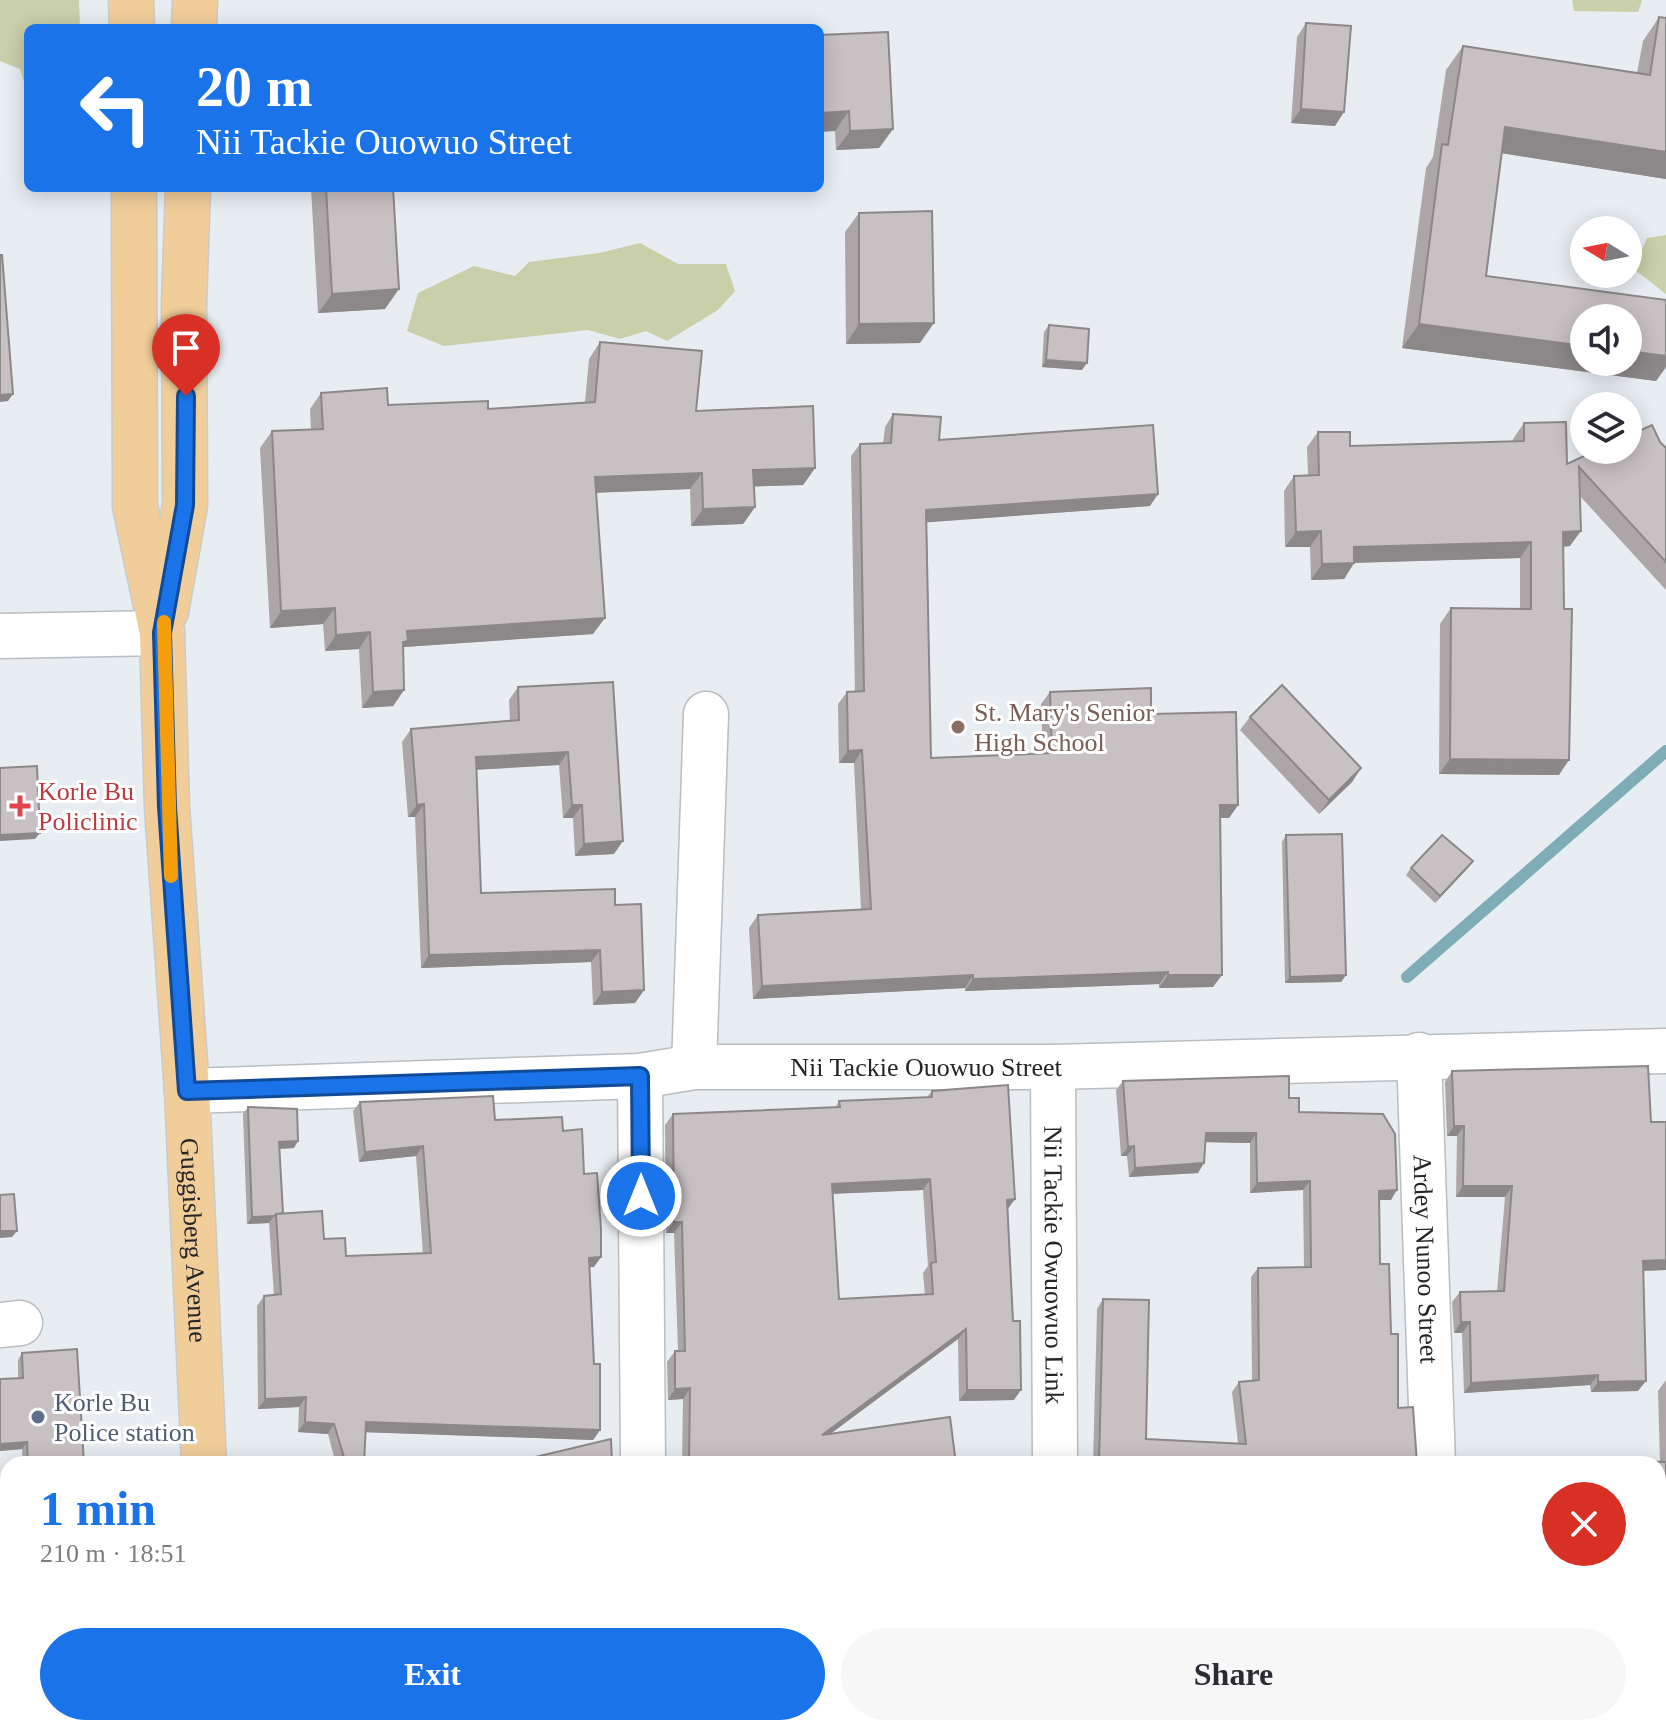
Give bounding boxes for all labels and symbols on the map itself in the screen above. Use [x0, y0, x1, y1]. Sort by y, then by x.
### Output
north arrow [1570, 216, 1642, 288]
pin [152, 314, 220, 396]
place label: St. Mary's Senior High School [974, 698, 1155, 757]
marker: St. Mary's Senior High School [949, 718, 967, 736]
place label: Korle Bu Policlinic [38, 777, 138, 836]
marker: Korle Bu Policlinic [9, 795, 31, 817]
street label: Nii Tackie Ouowuo Street [790, 1053, 1063, 1082]
street label: Nii Tackie Owuowuo Link [1038, 1126, 1069, 1404]
street label: Guggisberg Avenue [174, 1137, 212, 1343]
position arrow [599, 1154, 683, 1238]
street label: Ardey Nunoo Street [1407, 1154, 1444, 1365]
place label: Korle Bu Police station [54, 1388, 195, 1447]
marker: Korle Bu Police station [29, 1408, 47, 1426]

